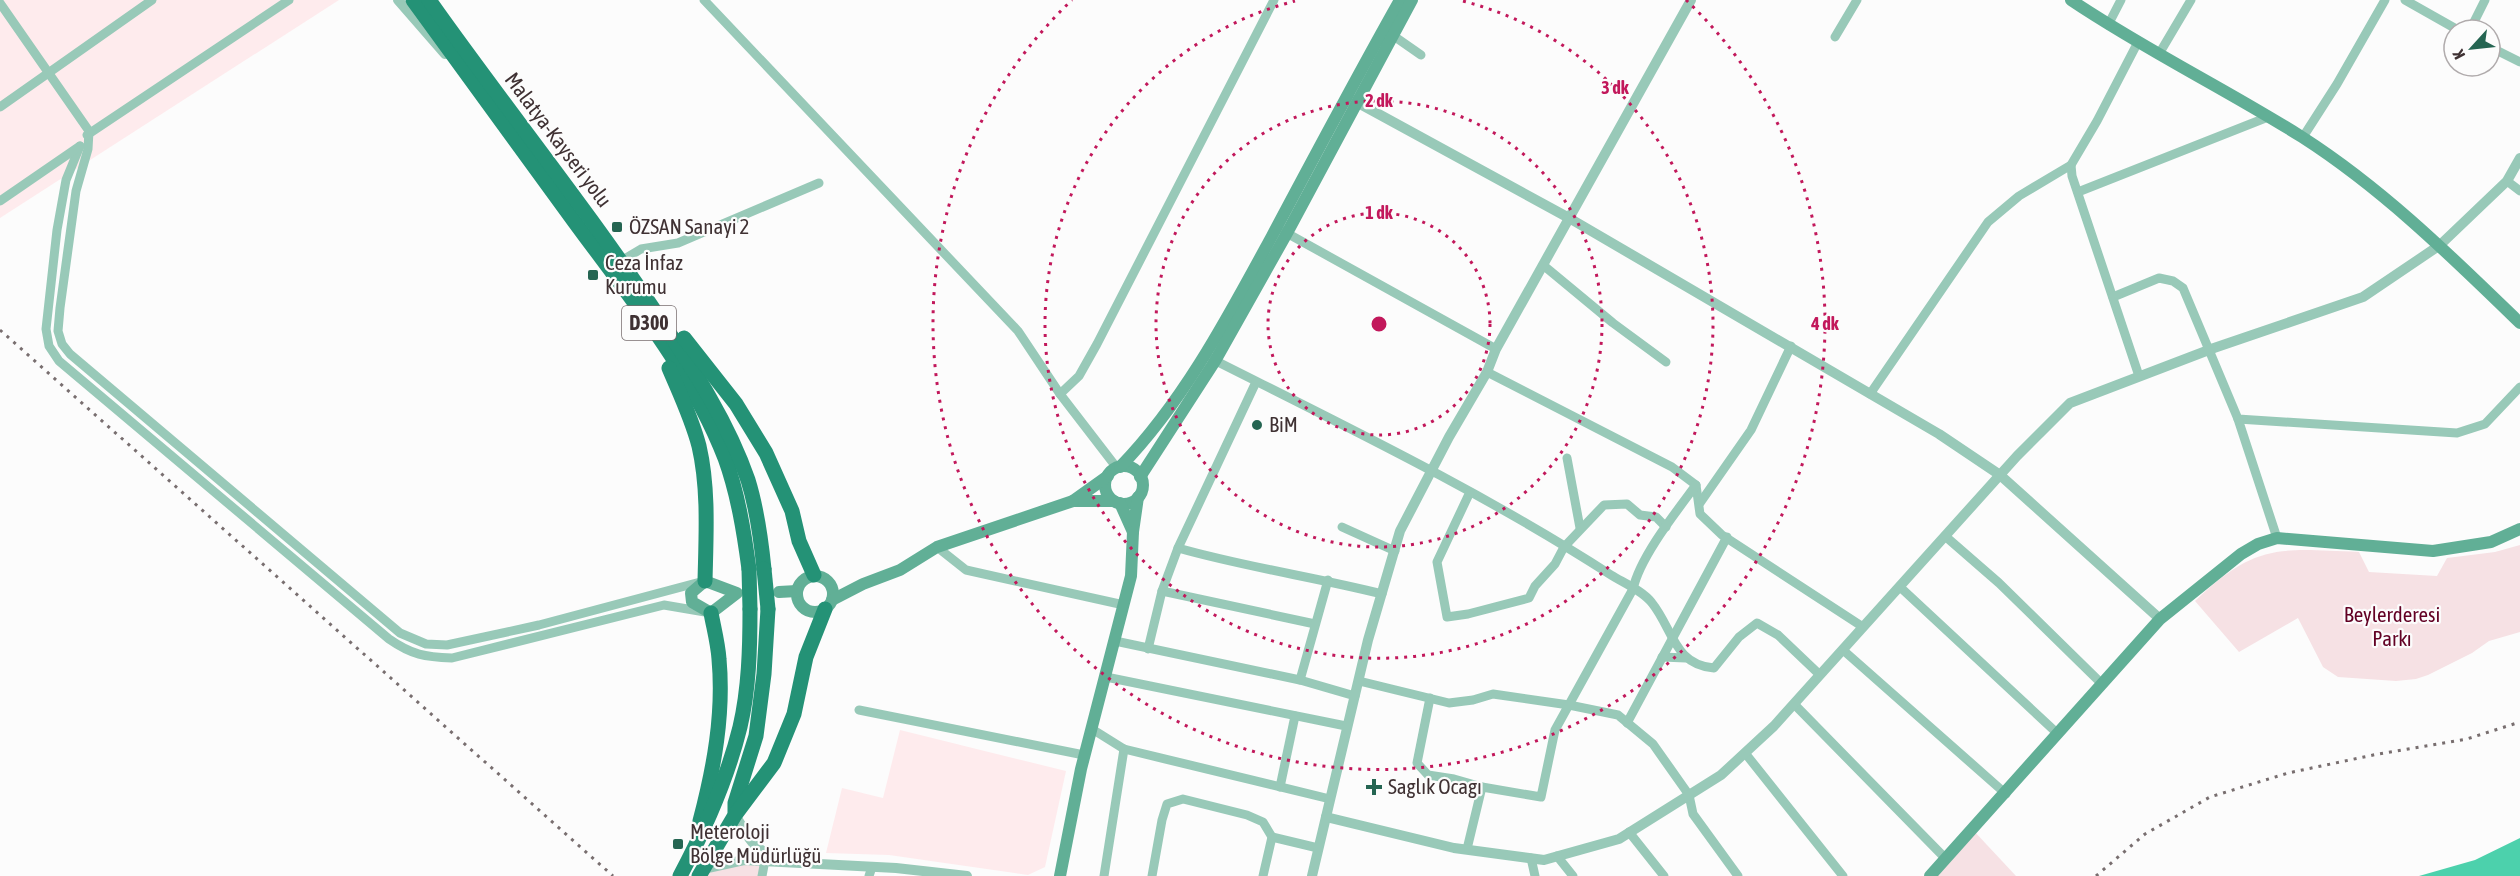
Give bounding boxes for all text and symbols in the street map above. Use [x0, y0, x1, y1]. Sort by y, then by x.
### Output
north arrow [2442, 18, 2502, 78]
text: K [2449, 47, 2468, 62]
street label: Malatya-Kayseri yolu [501, 68, 617, 211]
text: 3 dk [1601, 77, 1630, 98]
text: 2 dk [1365, 90, 1394, 111]
text: 1 dk [1365, 202, 1394, 223]
place label: ÖZSAN Sanayi 2 [629, 214, 749, 238]
marker: ÖZSAN Sanayi 2 [610, 220, 624, 234]
place label: Ceza İnfaz Kurumu [605, 250, 683, 298]
marker: Ceza İnfaz Kurumu [586, 268, 600, 282]
road number: D300 [622, 306, 676, 340]
text: 4 dk [1810, 313, 1840, 334]
centre of rings [1369, 314, 1389, 334]
place label: BiM [1269, 412, 1298, 436]
marker: BiM [1250, 418, 1264, 432]
park label: Beylerderesi Parkı [2344, 602, 2440, 650]
place label: Saglık Ocagı [1388, 774, 1482, 798]
marker: Saglık Ocagı [1365, 778, 1383, 796]
place label: Meteroloji Bölge Müdürlüğü [690, 819, 821, 867]
marker: Meteroloji Bölge Müdürlüğü [671, 837, 685, 851]

